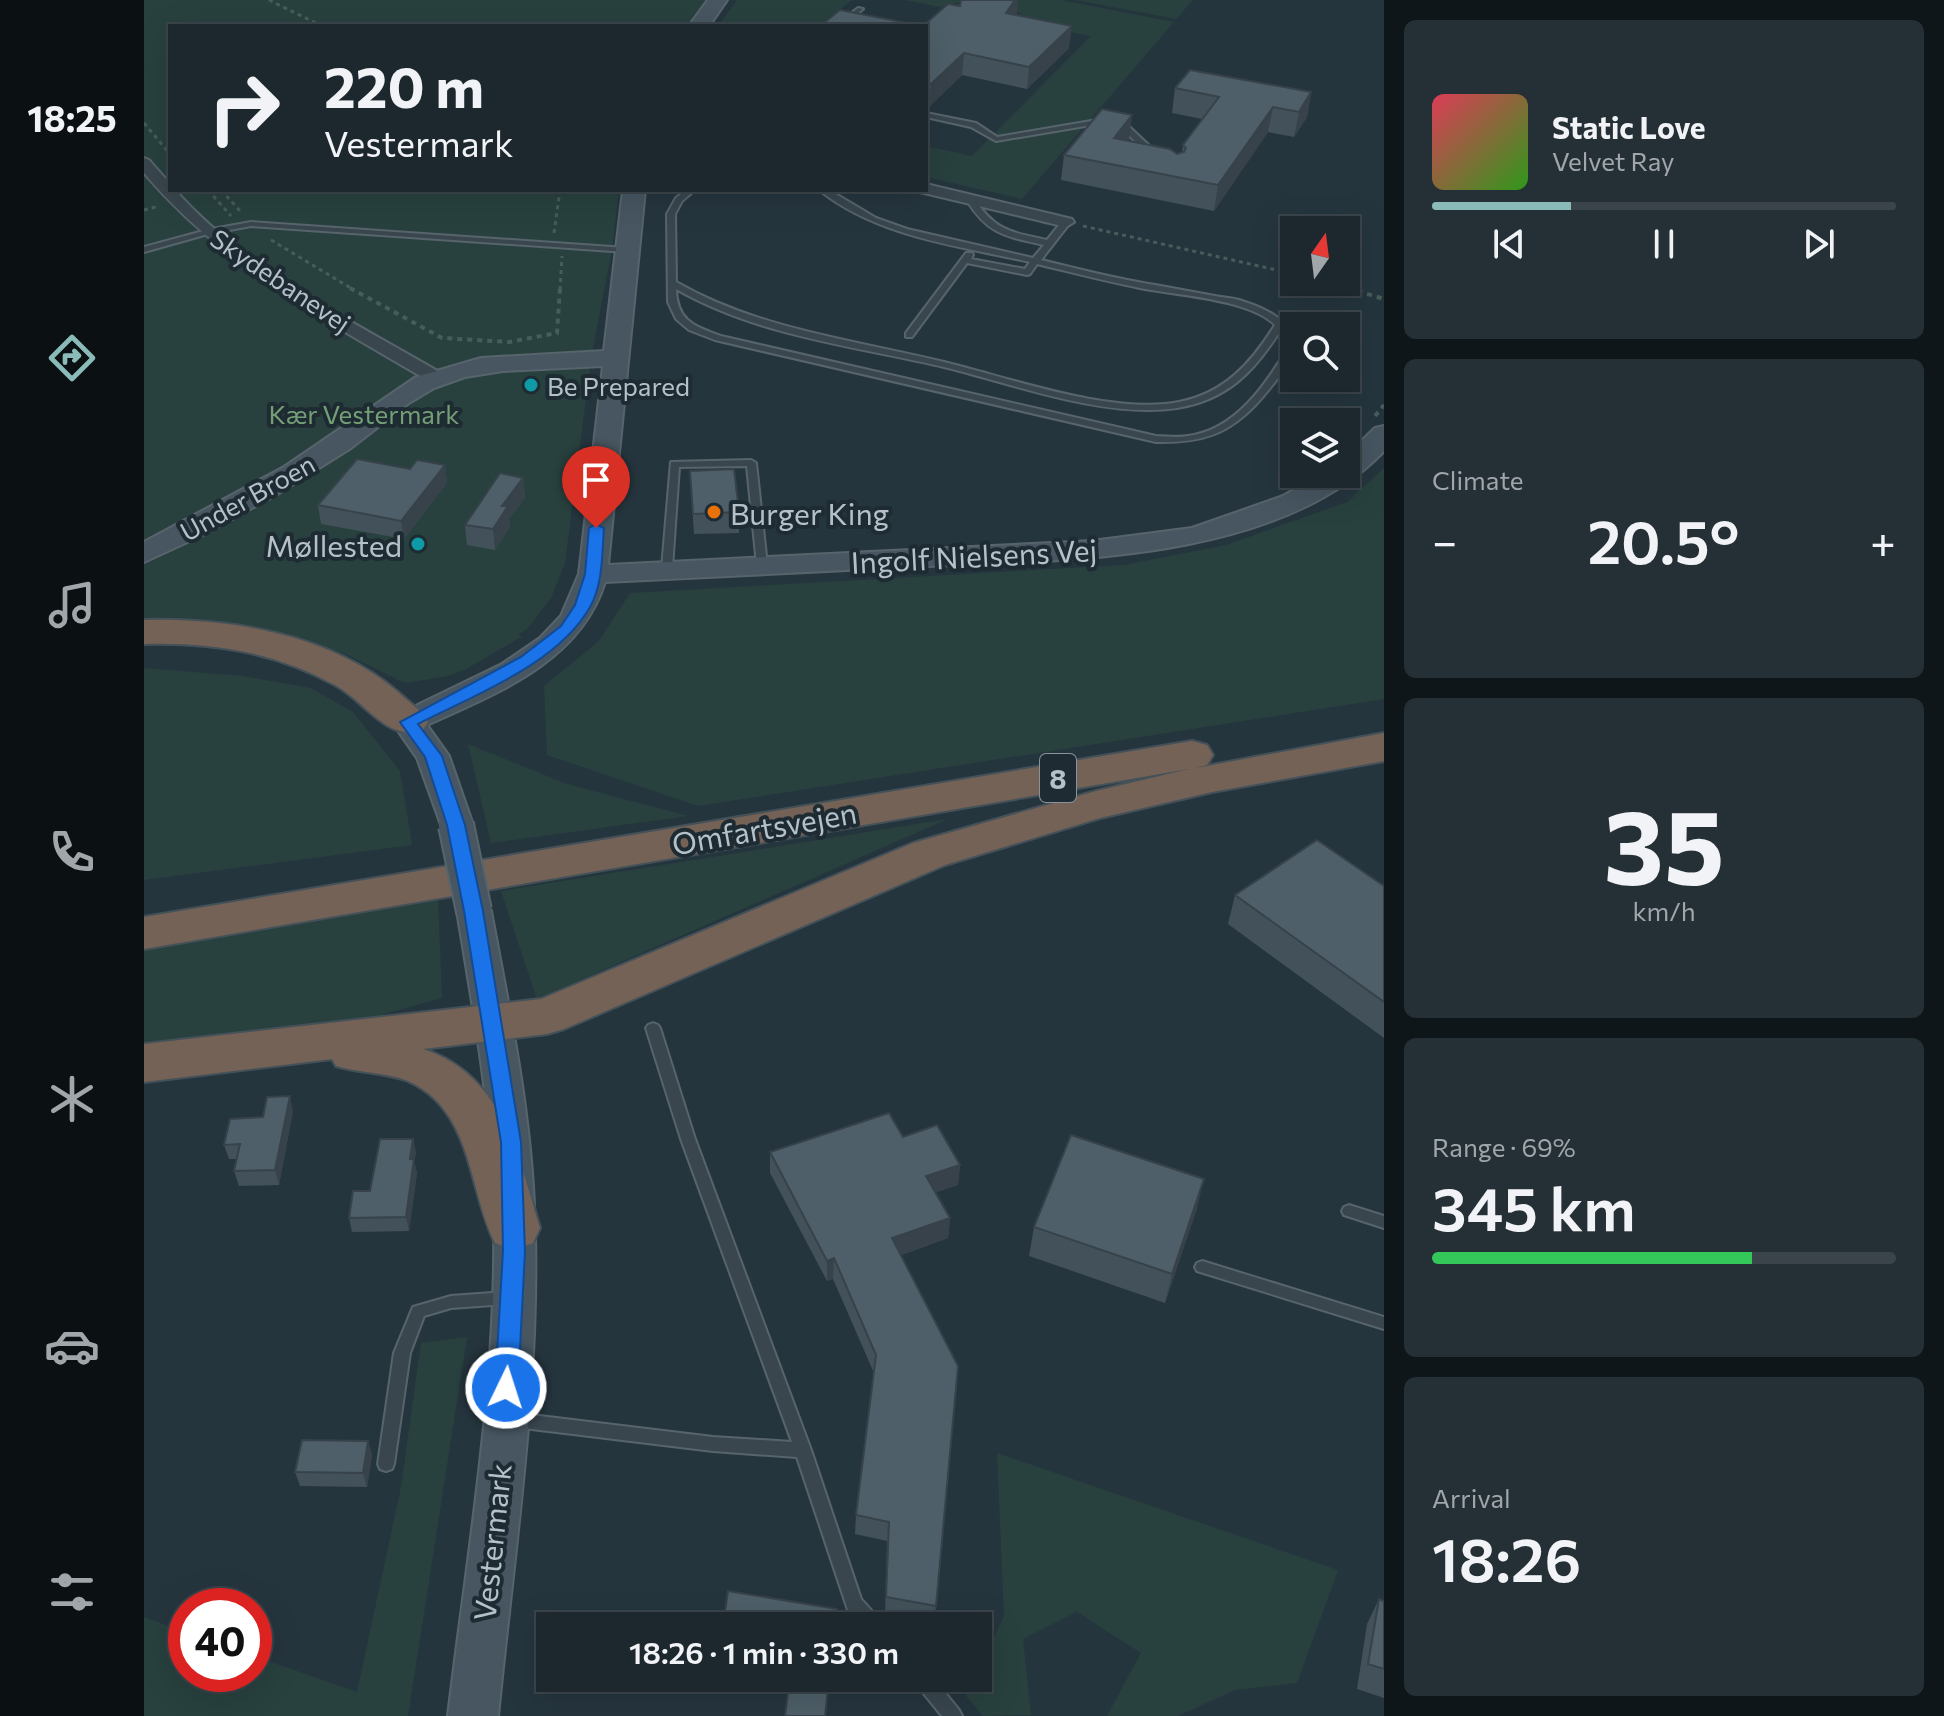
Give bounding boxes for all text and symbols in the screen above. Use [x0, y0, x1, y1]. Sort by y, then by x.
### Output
text: 220 m [324, 51, 484, 120]
icon: right [192, 56, 296, 160]
text: 18:25 [27, 95, 117, 139]
text: Static Love [1552, 108, 1706, 145]
text: Vestermark [324, 120, 513, 164]
text: Velvet Ray [1552, 145, 1675, 176]
north arrow [1280, 216, 1360, 296]
map controls [1280, 216, 1360, 488]
street label: Skydebanevej [205, 222, 357, 338]
icon: previous [1487, 222, 1531, 266]
icon: pause [1642, 222, 1686, 266]
icon: next [1797, 222, 1841, 266]
button: search [1280, 312, 1360, 392]
icon: directions [44, 330, 100, 386]
place label: Be Prepared [547, 370, 690, 401]
marker: Be Prepared [522, 376, 540, 394]
park label: Kær Vestermark [269, 398, 459, 429]
button: layers [1280, 408, 1360, 488]
pin [562, 446, 630, 528]
street label: Under Broen [174, 447, 320, 547]
icon: arrive [574, 458, 618, 502]
text: Climate [1432, 464, 1524, 495]
place label: Burger King [730, 494, 889, 531]
marker: Burger King [705, 503, 723, 521]
text: 20.5° [1588, 503, 1740, 576]
text: − [1432, 513, 1457, 567]
text: + [1870, 513, 1896, 567]
place label: Møllested [266, 526, 402, 563]
street label: Ingolf Nielsens Vej [850, 530, 1098, 580]
marker: Møllested [409, 535, 427, 553]
icon: music [44, 577, 100, 633]
road number: 8 [1040, 754, 1076, 802]
text: 35 [1603, 779, 1725, 906]
street label: Omfartsvejen [669, 793, 859, 861]
icon: phone [44, 824, 100, 880]
text: km/h [1632, 895, 1696, 926]
icon: climate [44, 1071, 100, 1127]
text: Range · 69% [1432, 1131, 1576, 1162]
text: 345 km [1432, 1170, 1636, 1243]
icon: car [44, 1318, 100, 1374]
position arrow [464, 1346, 548, 1430]
street label: Vestermark [464, 1462, 518, 1622]
text: Arrival [1432, 1482, 1511, 1513]
text: 18:26 [1432, 1521, 1581, 1594]
icon: filters [44, 1564, 100, 1620]
speed limit sign: 40 [168, 1588, 272, 1692]
text: 18:26 · 1 min · 330 m [629, 1633, 899, 1670]

